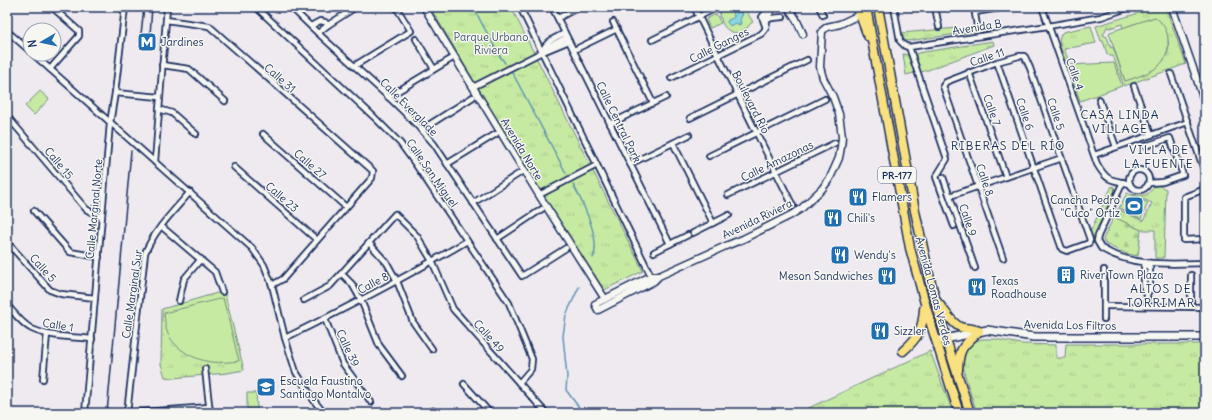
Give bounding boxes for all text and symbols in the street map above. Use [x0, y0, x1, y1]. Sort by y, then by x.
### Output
street label: Avenida B [951, 16, 1003, 38]
north arrow [22, 22, 62, 62]
street label: Calle Ganges [687, 24, 751, 66]
park label: Parque Urbano Riviera [454, 30, 528, 57]
metro station icon: Jardines [136, 31, 158, 53]
place label: Jardines [161, 35, 203, 49]
text: N [25, 39, 40, 48]
street label: Calle 11 [968, 45, 1006, 69]
street label: Calle 4 [1063, 56, 1087, 92]
street label: Calle 31 [261, 60, 299, 96]
street label: Boulevard Río [729, 68, 773, 136]
street label: Calle Everglade [377, 75, 441, 139]
street label: Calle Central Park [593, 79, 645, 165]
street label: Calle 7 [980, 92, 1004, 128]
street label: Calle 6 [1013, 96, 1037, 132]
street label: Calle 5 [1044, 96, 1068, 132]
district label: CASA LINDA VILLAGE [1080, 107, 1160, 136]
street label: Avenida Norte [498, 115, 546, 183]
street label: Calle San Miguel [403, 136, 461, 210]
street label: Calle Amazonas [738, 137, 816, 185]
district label: RIBERAS DEL RÍO [951, 138, 1065, 153]
district label: VILLA DE LA FUENTE [1124, 142, 1194, 171]
street label: Calle 15 [42, 144, 76, 182]
street label: Calle 27 [291, 146, 330, 182]
street label: Calle Marginal Norte [83, 158, 105, 260]
street label: Calle 8 [973, 162, 997, 198]
road number: PR-177 [878, 167, 916, 183]
street label: Calle 23 [263, 179, 301, 215]
restaurant icon: Flamers [847, 186, 869, 208]
place label: Flamers [872, 190, 912, 204]
place label: Cancha Pedro "Cuco" Ortiz [1050, 193, 1120, 220]
sports icon: Cancha Pedro "Cuco" Ortiz [1123, 195, 1145, 217]
street label: Avenida Riviera [720, 196, 794, 242]
street label: Calle 9 [956, 202, 980, 238]
restaurant icon: Chili's [822, 207, 844, 229]
place label: Chili's [847, 211, 875, 225]
street label: Avenida Lomas Verdes [913, 235, 955, 347]
restaurant icon: Wendy's [829, 244, 851, 266]
street label: Calle Marginal Sur [119, 248, 145, 339]
place label: Wendy's [854, 248, 896, 262]
street label: Calle 5 [27, 251, 59, 285]
building icon: River Town Plaza [1055, 264, 1077, 286]
restaurant icon: Meson Sandwiches [876, 265, 898, 287]
place label: River Town Plaza [1080, 268, 1164, 282]
street label: Calle 8 [355, 269, 391, 297]
place label: Meson Sandwiches [779, 269, 873, 283]
place label: Texas Roadhouse [991, 274, 1047, 301]
restaurant icon: Texas Roadhouse [966, 276, 988, 298]
district label: ALTOS DE TORRIMAR [1127, 281, 1195, 310]
street label: Calle 1 [41, 316, 75, 334]
street label: Calle 49 [471, 317, 507, 355]
street label: Avenida Los Filtros [1024, 317, 1116, 333]
restaurant icon: Sizzler [869, 320, 891, 342]
place label: Sizzler [894, 324, 926, 338]
street label: Calle 39 [333, 327, 363, 369]
place label: Escuela Faustino Santiago Montalvo [280, 374, 371, 401]
school or university icon: Escuela Faustino Santiago Montalvo [255, 376, 277, 398]

